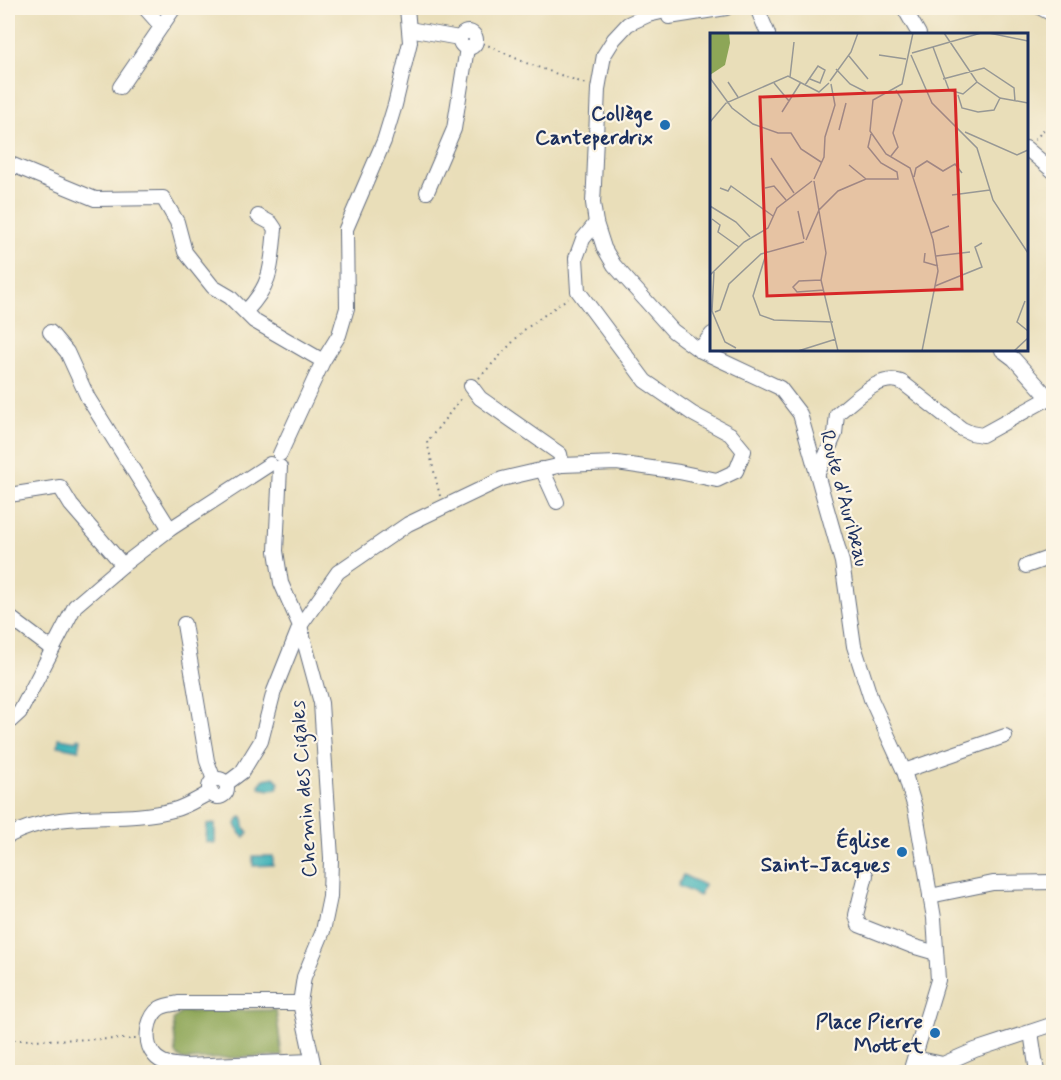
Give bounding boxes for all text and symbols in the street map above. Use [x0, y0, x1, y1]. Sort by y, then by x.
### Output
inset map [710, 33, 1028, 351]
place label: Collège Canteperdrix [535, 100, 654, 152]
marker: Collège Canteperdrix [658, 118, 672, 132]
street label: Route d'Auribeau [812, 427, 876, 570]
street label: Chemin des Cigales [284, 699, 326, 879]
place label: Église Saint-Jacques [761, 827, 891, 879]
marker: Église Saint-Jacques [895, 845, 909, 859]
place label: Place Pierre Mottet [815, 1008, 924, 1060]
marker: Place Pierre Mottet [928, 1026, 942, 1040]

